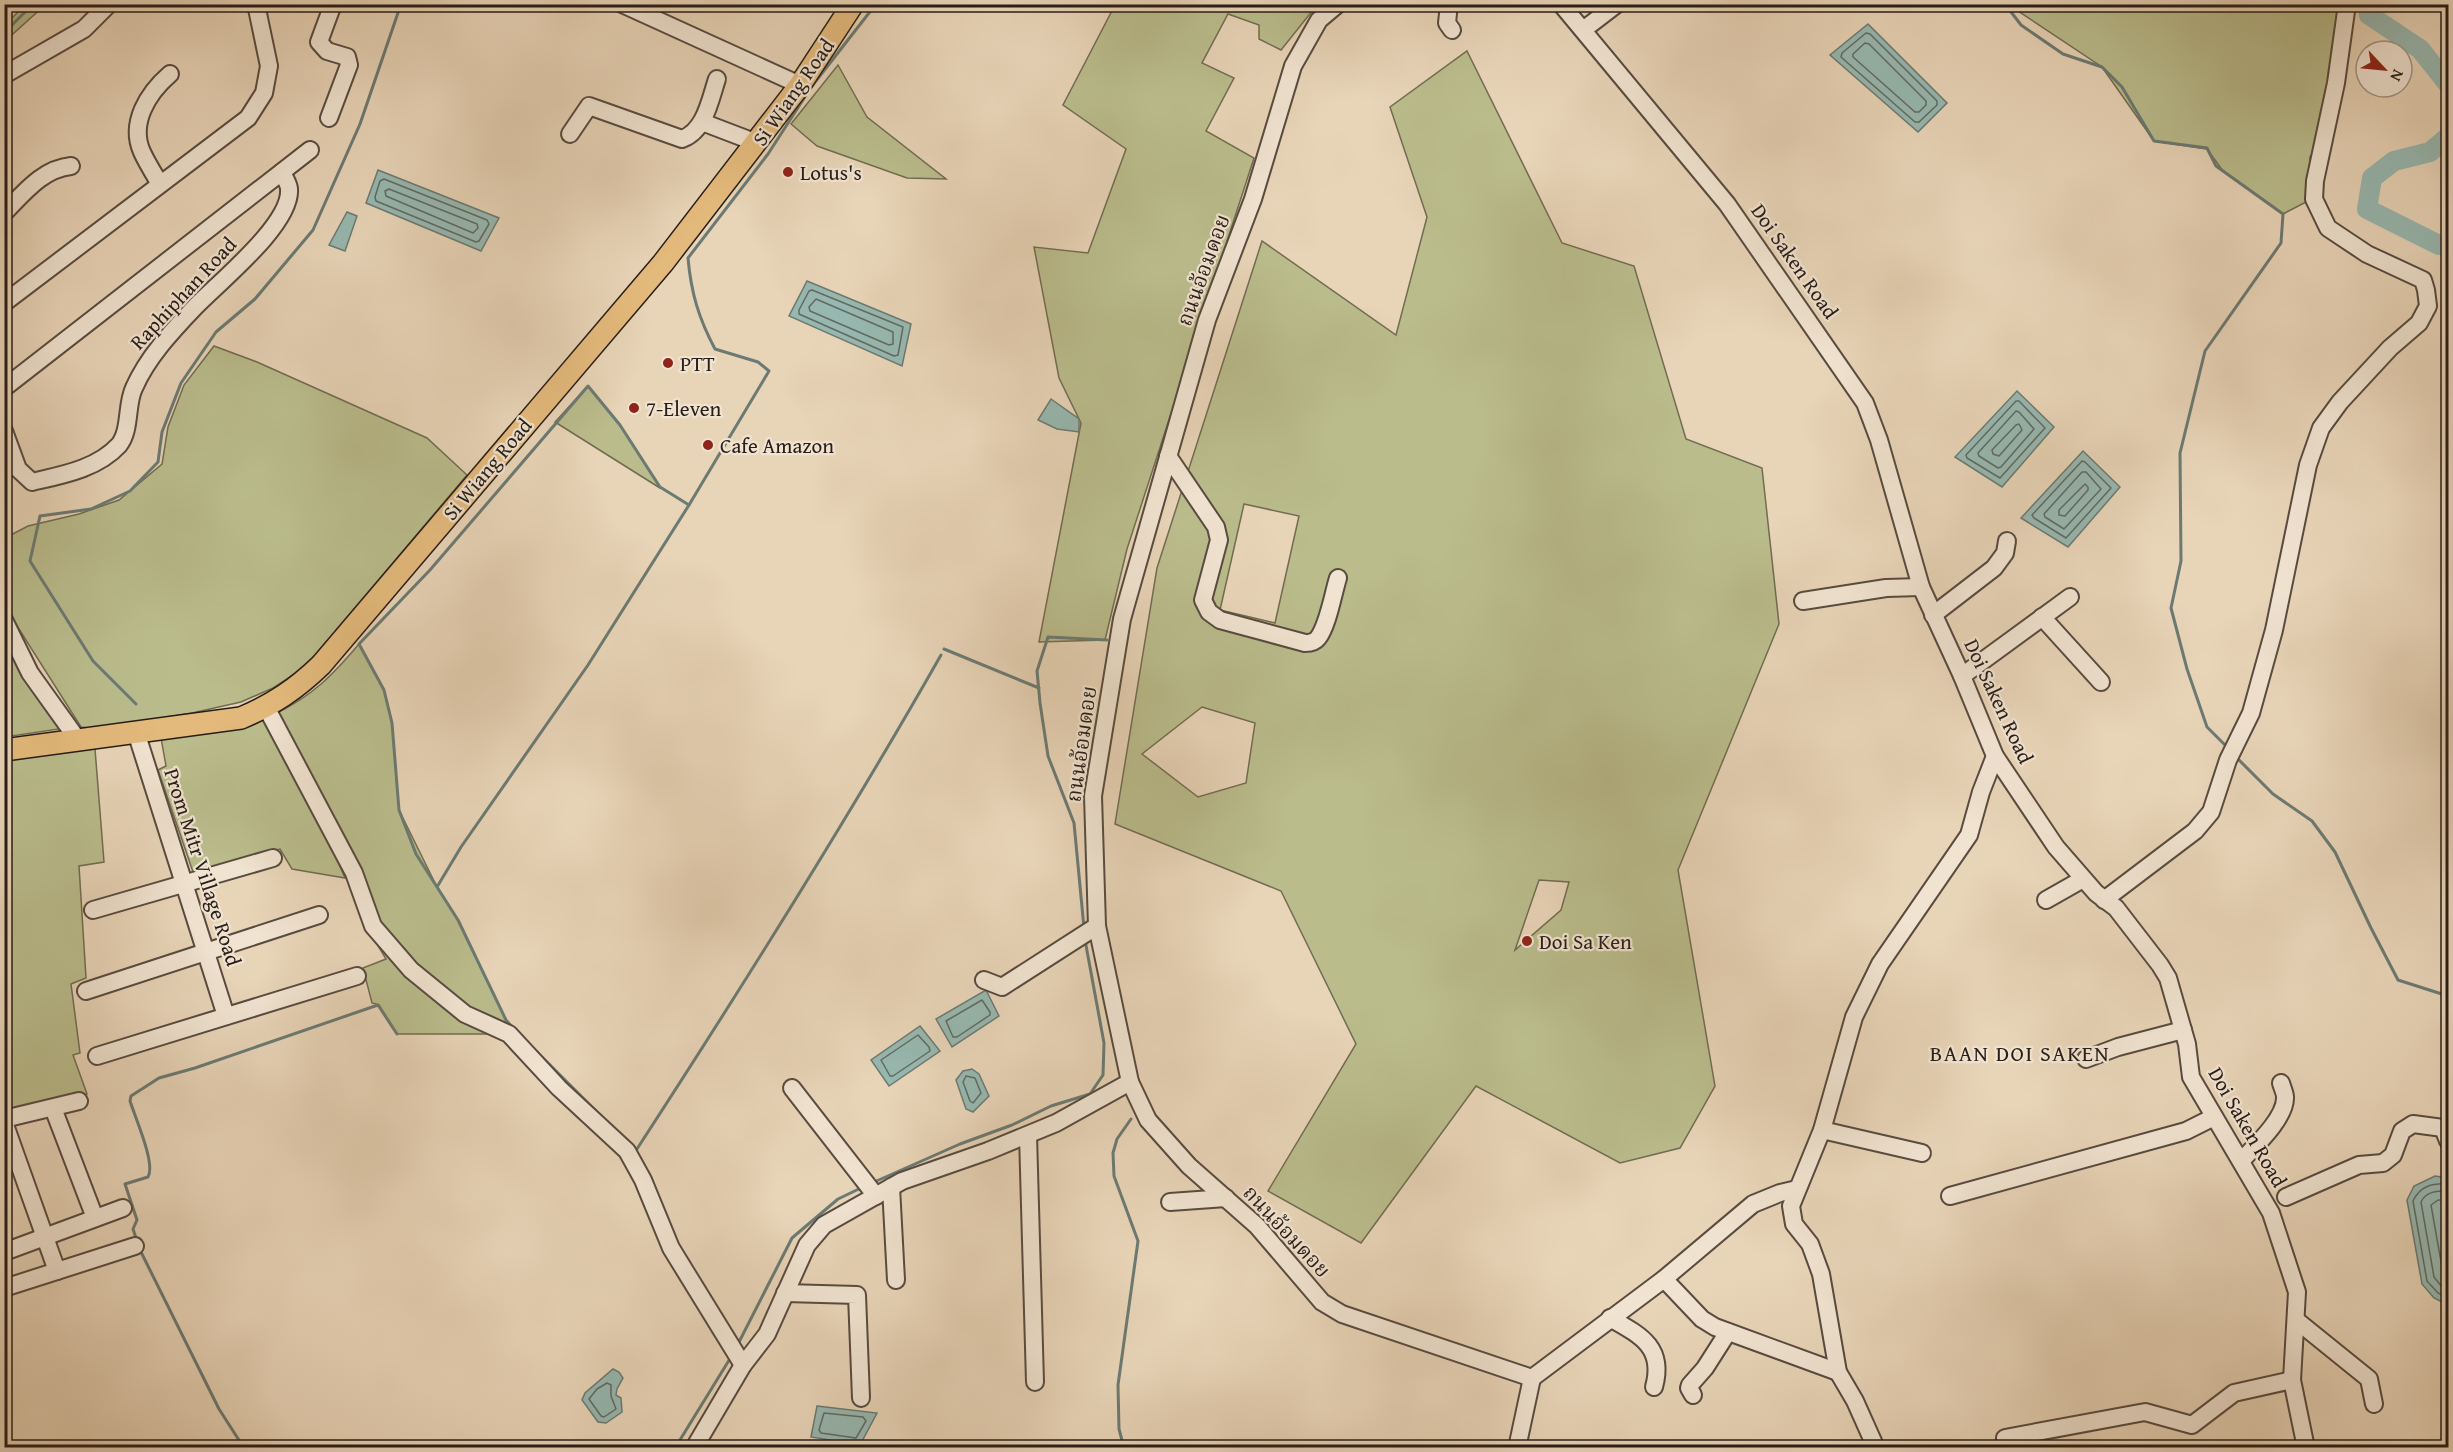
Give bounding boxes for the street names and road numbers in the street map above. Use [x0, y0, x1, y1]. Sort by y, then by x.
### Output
street label: Si Wiang Road [744, 31, 842, 152]
street label: Doi Saken Road [1744, 197, 1847, 326]
street label: ถนนอ้อมดอย [1168, 210, 1238, 330]
street label: Raphiphan Road [122, 229, 244, 356]
street label: Si Wiang Road [435, 410, 540, 527]
street label: Doi Saken Road [1957, 633, 2042, 769]
street label: ถนนอ้อมดอย [1058, 684, 1104, 804]
street label: Prom Mitr Village Road [156, 764, 250, 971]
street label: Doi Saken Road [2201, 1061, 2295, 1194]
street label: ถนนอ้อมดอย [1236, 1178, 1338, 1284]

